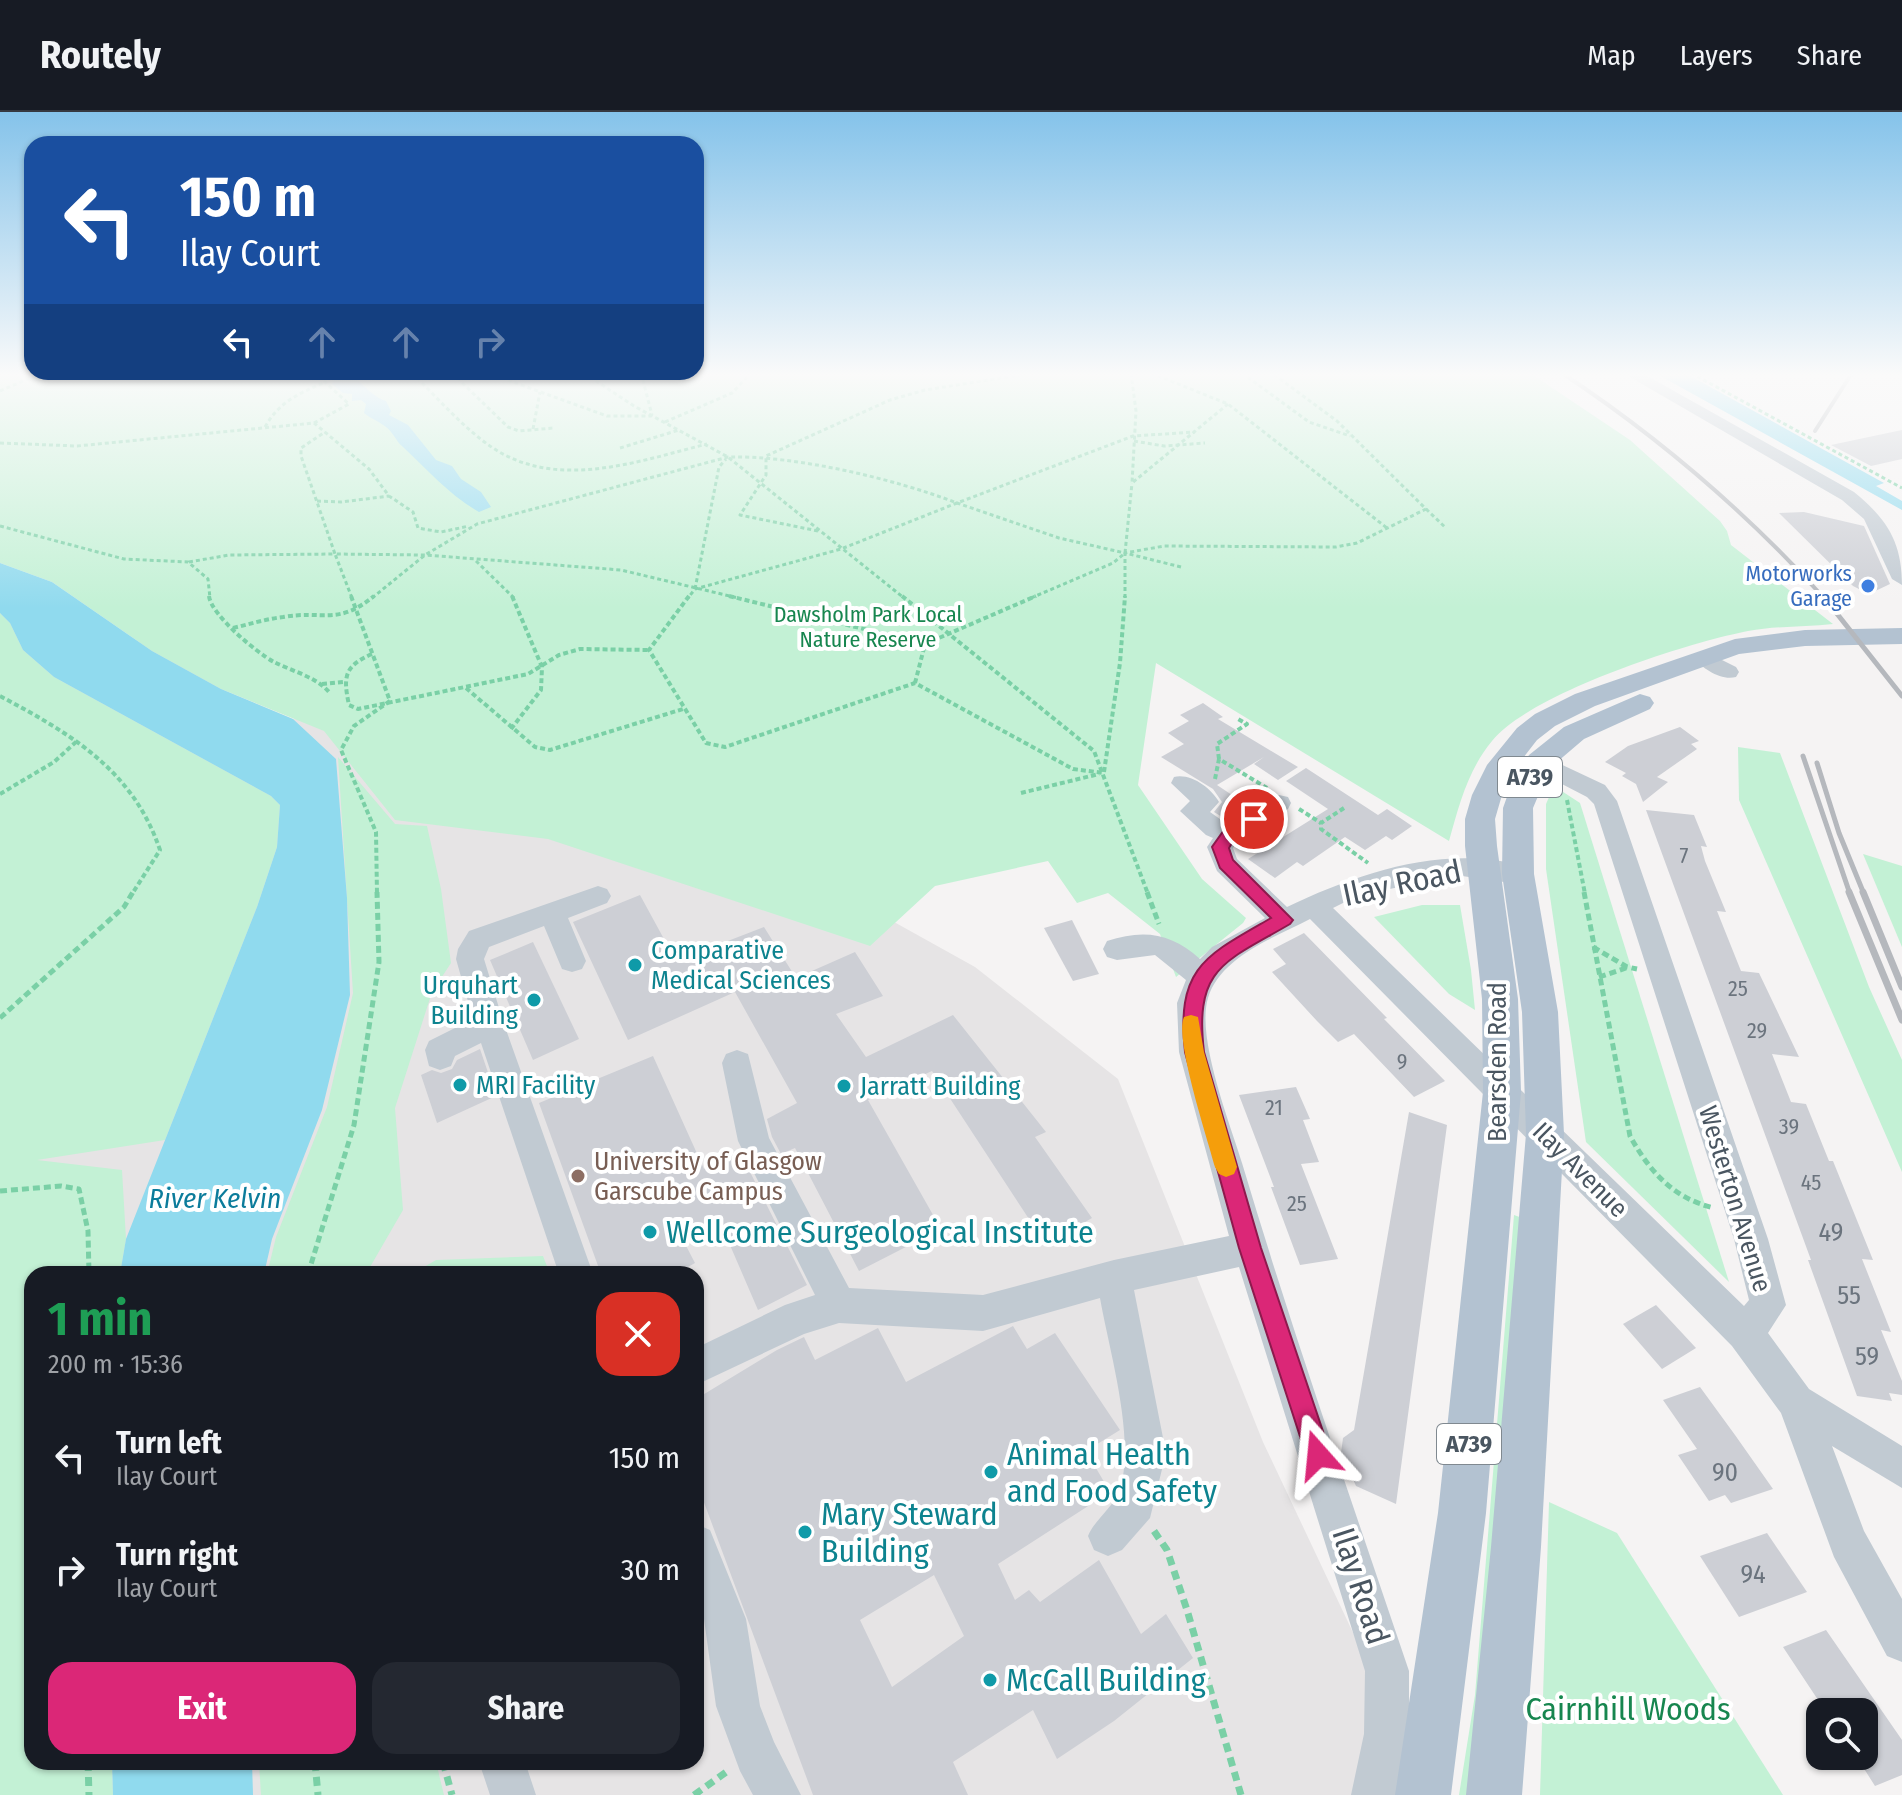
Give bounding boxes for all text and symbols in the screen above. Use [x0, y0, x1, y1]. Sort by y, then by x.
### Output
text: Routely [40, 32, 161, 78]
text: Map [1587, 39, 1636, 72]
text: Layers [1680, 39, 1753, 72]
text: Share [1797, 39, 1862, 72]
text: 150 m [180, 164, 316, 231]
icon: left [48, 168, 152, 272]
text: Ilay Court [180, 232, 320, 276]
icon: left [216, 320, 260, 364]
icon: ahead [300, 320, 344, 364]
icon: ahead [384, 320, 428, 364]
icon: right [468, 320, 512, 364]
place label: Motorworks Garage [1745, 560, 1852, 612]
marker: Motorworks Garage [1859, 577, 1877, 595]
park label: Dawsholm Park Local Nature Reserve [774, 601, 963, 653]
road number: A739 [1498, 757, 1562, 797]
pin [1220, 785, 1288, 853]
icon: arrive [1232, 797, 1276, 841]
house number: 7 [1680, 842, 1689, 869]
street label: Ilay Road [1339, 852, 1465, 914]
place label: Comparative Medical Sciences [651, 935, 831, 996]
marker: Comparative Medical Sciences [626, 956, 644, 974]
place label: Urquhart Building [423, 970, 519, 1031]
house number: 25 [1728, 975, 1748, 1002]
street label: Bearsden Road [1482, 982, 1513, 1142]
marker: Urquhart Building [525, 991, 543, 1009]
house number: 29 [1747, 1017, 1767, 1044]
house number: 9 [1397, 1048, 1407, 1075]
place label: MRI Facility [476, 1070, 596, 1101]
place label: Jarratt Building [860, 1071, 1021, 1102]
marker: MRI Facility [451, 1076, 469, 1094]
marker: Jarratt Building [835, 1077, 853, 1095]
house number: 21 [1265, 1094, 1283, 1121]
street label: Westerton Avenue [1692, 1102, 1778, 1296]
house number: 39 [1779, 1113, 1799, 1140]
street label: Ilay Avenue [1526, 1116, 1634, 1224]
place label: University of Glasgow Garscube Campus [594, 1146, 822, 1207]
marker: University of Glasgow Garscube Campus [569, 1167, 587, 1185]
house number: 45 [1801, 1169, 1821, 1196]
water label: River Kelvin [149, 1182, 281, 1215]
house number: 25 [1287, 1190, 1307, 1217]
place label: Wellcome Surgeological Institute [666, 1213, 1094, 1251]
house number: 49 [1819, 1217, 1843, 1248]
marker: Wellcome Surgeological Institute [641, 1223, 659, 1241]
house number: 55 [1837, 1280, 1861, 1311]
text: 1 min [48, 1290, 153, 1348]
button: close [596, 1292, 680, 1376]
house number: 59 [1855, 1341, 1879, 1372]
text: 200 m · 15:36 [48, 1349, 183, 1380]
position arrow [1276, 1413, 1360, 1497]
road number: A739 [1437, 1424, 1501, 1464]
text: Turn left [116, 1425, 222, 1461]
place label: Animal Health and Food Safety [1007, 1435, 1218, 1510]
icon: left [48, 1436, 92, 1480]
text: 150 m [609, 1440, 680, 1476]
house number: 90 [1712, 1457, 1738, 1488]
text: Ilay Court [116, 1461, 217, 1492]
marker: Animal Health and Food Safety [982, 1463, 1000, 1481]
place label: Mary Steward Building [821, 1495, 998, 1570]
marker: Mary Steward Building [796, 1523, 814, 1541]
street label: Ilay Road [1324, 1523, 1398, 1649]
text: Turn right [116, 1537, 238, 1573]
icon: right [48, 1548, 92, 1592]
text: 30 m [621, 1552, 680, 1588]
house number: 94 [1740, 1559, 1766, 1590]
text: Ilay Court [116, 1573, 217, 1604]
place label: McCall Building [1006, 1661, 1206, 1699]
button: Exit [48, 1662, 356, 1754]
button: Share [372, 1662, 680, 1754]
marker: McCall Building [981, 1671, 999, 1689]
park label: Cairnhill Woods [1525, 1690, 1731, 1728]
map controls [1806, 1698, 1878, 1770]
button: search [1806, 1698, 1878, 1770]

